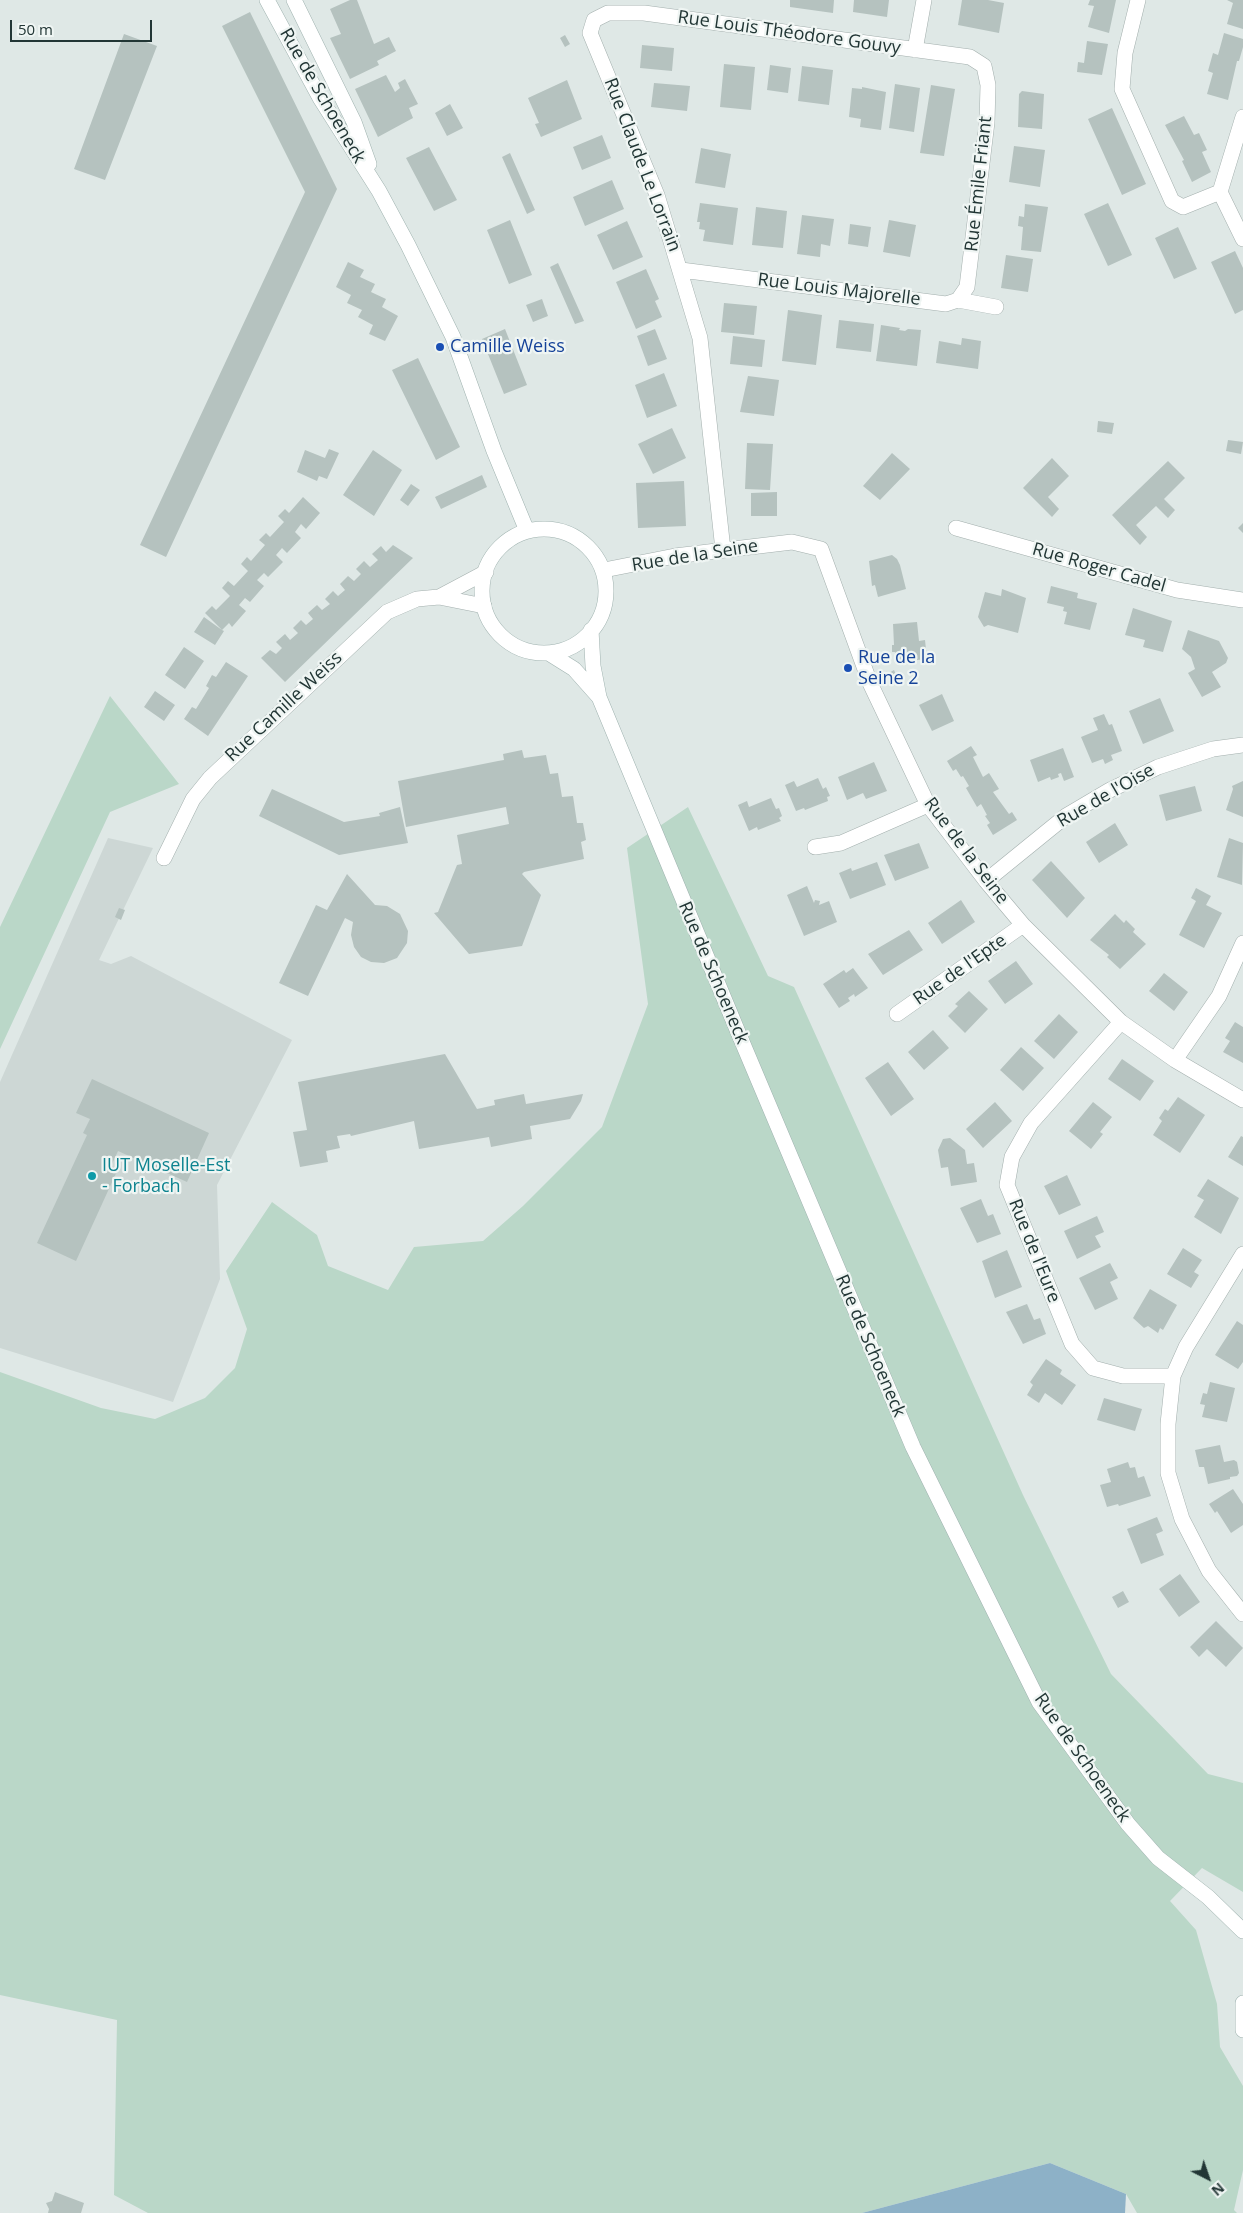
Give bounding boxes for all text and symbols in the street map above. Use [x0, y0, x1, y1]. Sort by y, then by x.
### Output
street label: Rue Louis Théodore Gouvy [676, 7, 902, 59]
scale bar [12, 10, 155, 42]
text: 50 m [18, 19, 53, 39]
street label: Rue de Schoeneck [275, 25, 369, 167]
street label: Rue Claude Le Lorrain [599, 75, 685, 255]
street label: Rue Émile Friant [961, 115, 997, 253]
street label: Rue Louis Majorelle [756, 269, 922, 311]
place label: Camille Weiss [450, 336, 565, 358]
marker: Camille Weiss [434, 341, 446, 353]
street label: Rue de la Seine [630, 535, 760, 577]
street label: Rue Roger Cadel [1030, 539, 1168, 597]
street label: Rue Camille Weiss [221, 647, 347, 767]
place label: Rue de la Seine 2 [858, 647, 935, 690]
marker: Rue de la Seine 2 [842, 662, 854, 674]
street label: Rue de l'Oise [1054, 760, 1158, 832]
street label: Rue de la Seine [919, 794, 1013, 908]
street label: Rue de Schoeneck [673, 899, 753, 1047]
street label: Rue de l'Epte [909, 930, 1011, 1010]
place label: IUT Moselle-Est - Forbach [102, 1155, 230, 1198]
marker: IUT Moselle-Est - Forbach [86, 1170, 98, 1182]
street label: Rue de l'Eure [1003, 1196, 1065, 1306]
street label: Rue de Schoeneck [830, 1272, 910, 1420]
street label: Rue de Schoeneck [1029, 1689, 1135, 1827]
north arrow [1183, 2153, 1233, 2203]
text: N [1208, 2179, 1229, 2201]

